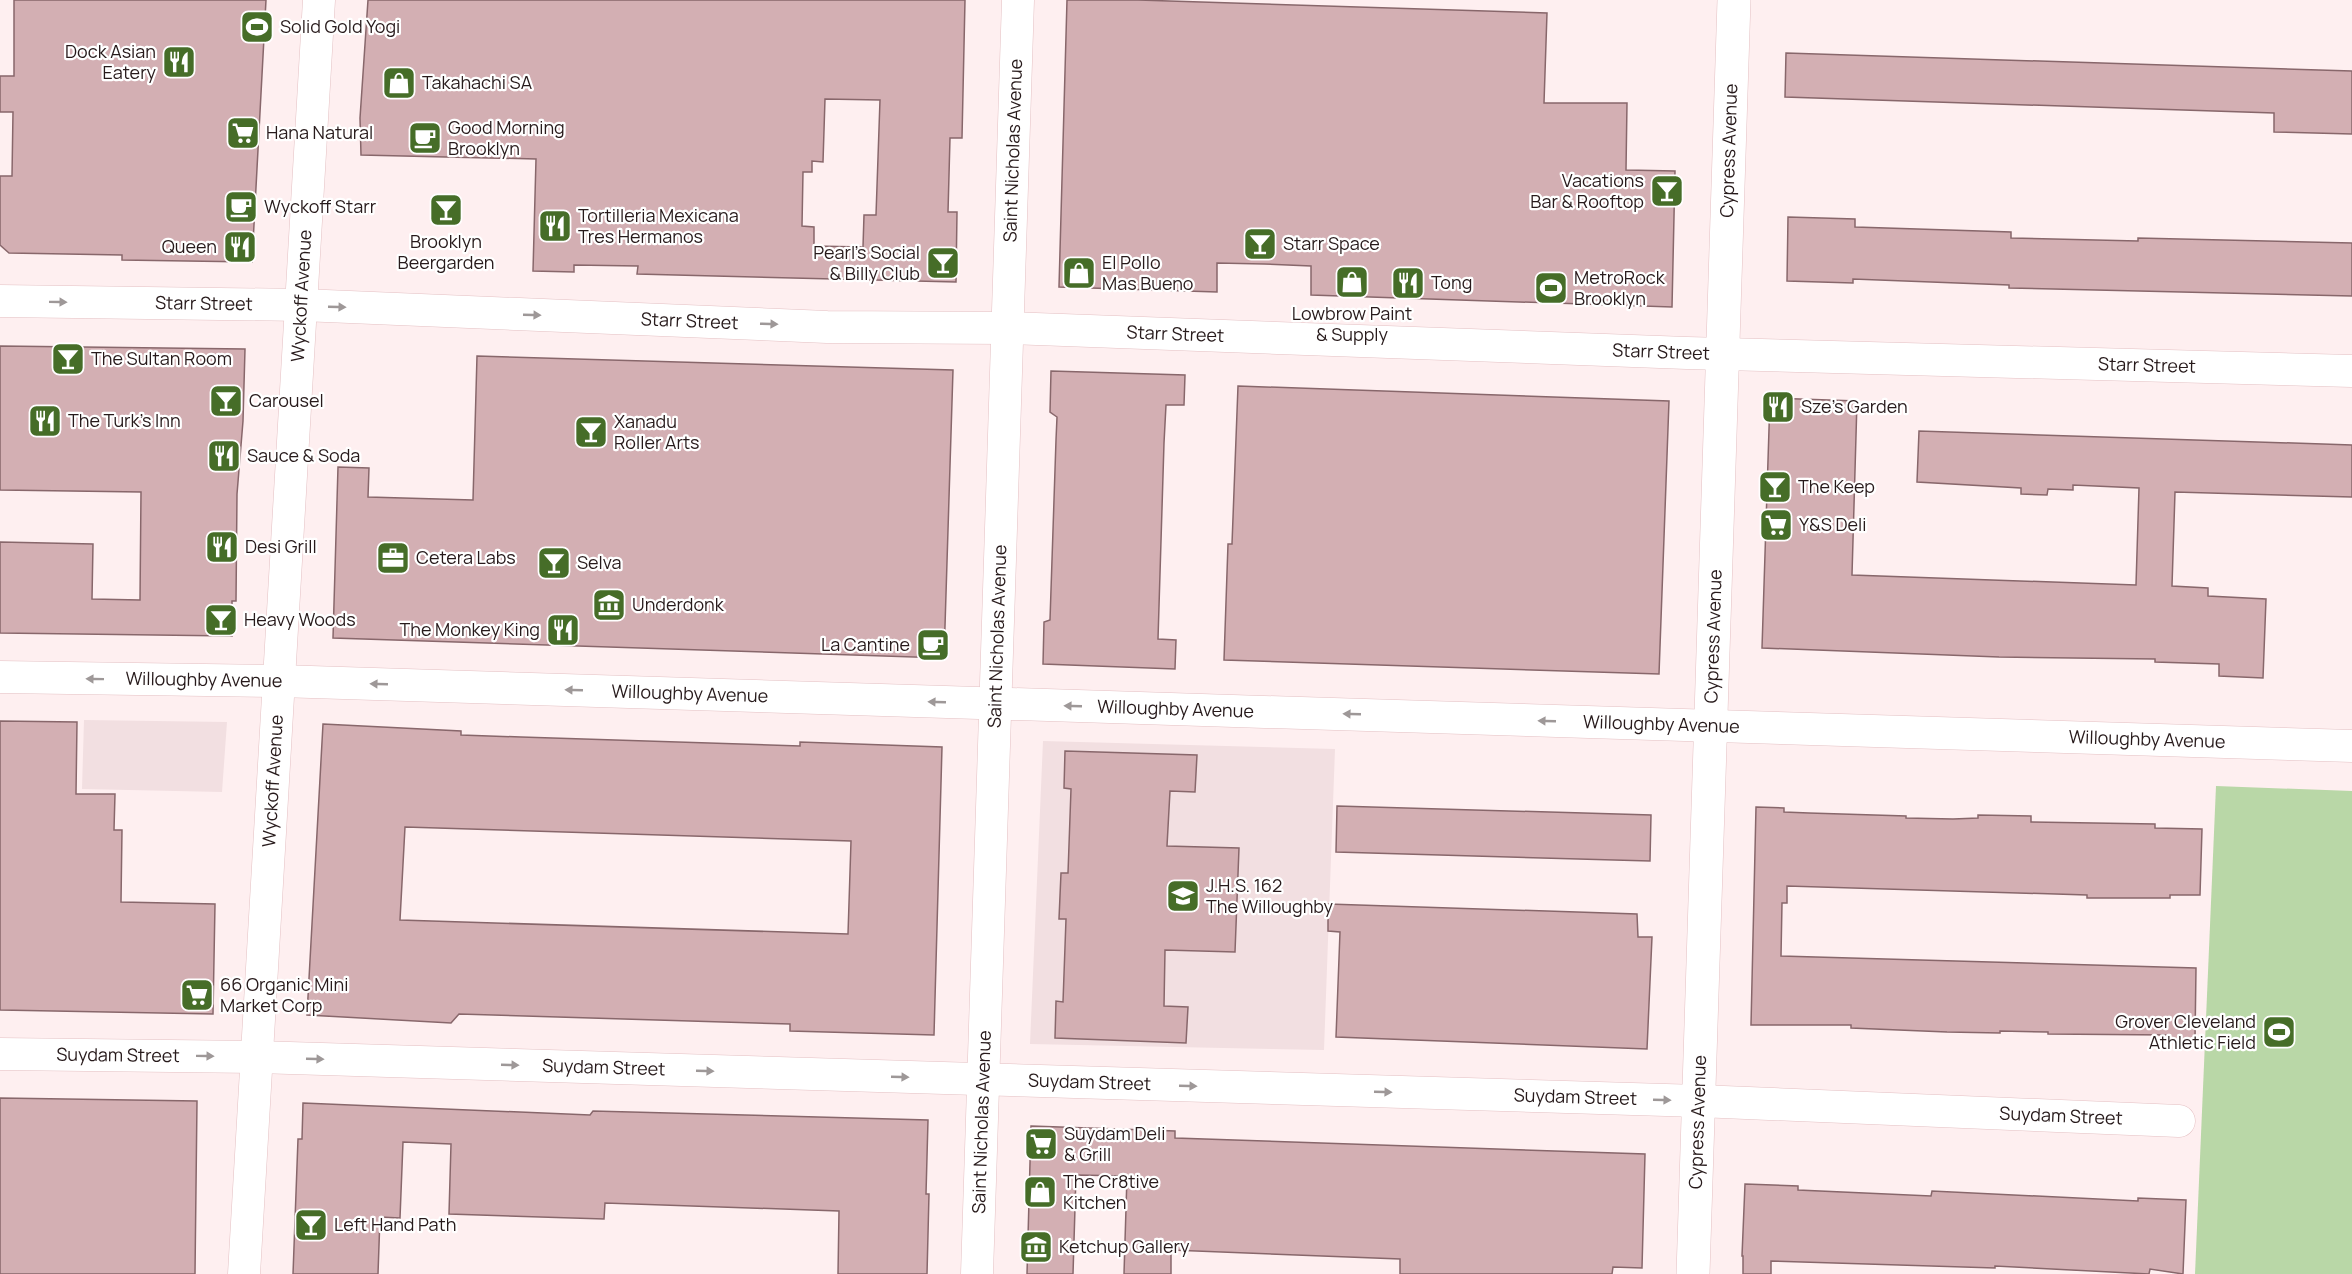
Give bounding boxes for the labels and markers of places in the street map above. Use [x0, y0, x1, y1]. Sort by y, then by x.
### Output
sports icon: Solid Gold Yogi [239, 9, 275, 45]
place label: Solid Gold Yogi [280, 14, 400, 38]
place label: Dock Asian Eatery [65, 39, 156, 84]
restaurant icon: Dock Asian Eatery [161, 44, 197, 80]
shop icon: Takahachi SA [381, 65, 417, 101]
place label: Takahachi SA [422, 70, 533, 94]
supermarket icon: Hana Natural [225, 115, 261, 151]
place label: Good Morning Brooklyn [448, 115, 565, 160]
place label: Hana Natural [266, 120, 373, 144]
cafe icon: Good Morning Brooklyn [407, 120, 443, 156]
place label: Vacations Bar & Rooftop [1530, 168, 1644, 213]
bar icon: Vacations Bar & Rooftop [1649, 173, 1685, 209]
cafe icon: Wyckoff Starr [223, 189, 259, 225]
bar icon: Brooklyn Beergarden [428, 192, 464, 228]
place label: Wyckoff Starr [264, 194, 377, 218]
place label: Tortilleria Mexicana Tres Hermanos [578, 203, 739, 248]
restaurant icon: Tortilleria Mexicana Tres Hermanos [537, 208, 573, 244]
bar icon: Starr Space [1242, 226, 1278, 262]
restaurant icon: Queen [222, 229, 258, 265]
place label: Brooklyn Beergarden [398, 229, 494, 274]
place label: Starr Space [1283, 231, 1380, 255]
place label: Queen [162, 234, 217, 258]
place label: Pearl's Social & Billy Club [813, 240, 920, 285]
bar icon: Pearl's Social & Billy Club [925, 245, 961, 281]
place label: El Pollo Mas Bueno [1102, 250, 1193, 295]
shop icon: El Pollo Mas Bueno [1061, 255, 1097, 291]
shop icon: Lowbrow Paint & Supply [1334, 264, 1370, 300]
restaurant icon: Tong [1390, 265, 1426, 301]
place label: MetroRock Brooklyn [1574, 265, 1666, 310]
place label: Tong [1431, 270, 1472, 294]
sports icon: MetroRock Brooklyn [1533, 270, 1569, 306]
place label: Lowbrow Paint & Supply [1292, 301, 1412, 346]
bar icon: The Sultan Room [50, 341, 86, 377]
place label: The Sultan Room [91, 346, 232, 370]
bar icon: Carousel [208, 383, 244, 419]
place label: Carousel [249, 388, 324, 412]
restaurant icon: Sze's Garden [1760, 389, 1796, 425]
place label: Sze's Garden [1801, 394, 1908, 418]
restaurant icon: The Turk's Inn [27, 403, 63, 439]
place label: The Turk's Inn [68, 408, 181, 432]
place label: Xanadu Roller Arts [614, 409, 700, 454]
bar icon: Xanadu Roller Arts [573, 414, 609, 450]
restaurant icon: Sauce & Soda [206, 438, 242, 474]
place label: Sauce & Soda [247, 443, 360, 467]
bar icon: The Keep [1757, 469, 1793, 505]
place label: The Keep [1798, 474, 1875, 498]
supermarket icon: Y&S Deli [1758, 507, 1794, 543]
place label: Y&S Deli [1799, 512, 1866, 536]
restaurant icon: Desi Grill [204, 529, 240, 565]
place label: Desi Grill [245, 534, 317, 558]
office icon: Cetera Labs [375, 540, 411, 576]
place label: Cetera Labs [416, 545, 516, 569]
bar icon: Selva [536, 545, 572, 581]
place label: Selva [577, 550, 621, 574]
museum icon: Underdonk [591, 587, 627, 623]
place label: Underdonk [632, 592, 725, 616]
bar icon: Heavy Woods [203, 602, 239, 638]
place label: Heavy Woods [244, 607, 356, 631]
restaurant icon: The Monkey King [545, 612, 581, 648]
place label: The Monkey King [400, 617, 540, 641]
cafe icon: La Cantine [915, 627, 951, 663]
place label: La Cantine [821, 632, 910, 656]
place label: J.H.S. 162 The Willoughby [1206, 873, 1334, 918]
school or university icon: J.H.S. 162 The Willoughby [1165, 878, 1201, 914]
place label: 66 Organic Mini Market Corp [220, 972, 348, 1017]
supermarket icon: 66 Organic Mini Market Corp [179, 977, 215, 1013]
place label: Grover Cleveland Athletic Field [2115, 1009, 2256, 1054]
sports icon: Grover Cleveland Athletic Field [2261, 1014, 2297, 1050]
place label: Suydam Deli & Grill [1064, 1121, 1165, 1166]
supermarket icon: Suydam Deli & Grill [1023, 1126, 1059, 1162]
place label: The Cr8tive Kitchen [1063, 1169, 1159, 1214]
shop icon: The Cr8tive Kitchen [1022, 1174, 1058, 1210]
bar icon: Left Hand Path [293, 1207, 329, 1243]
place label: Left Hand Path [334, 1212, 456, 1236]
museum icon: Ketchup Gallery [1018, 1229, 1054, 1265]
place label: Ketchup Gallery [1059, 1234, 1190, 1258]

